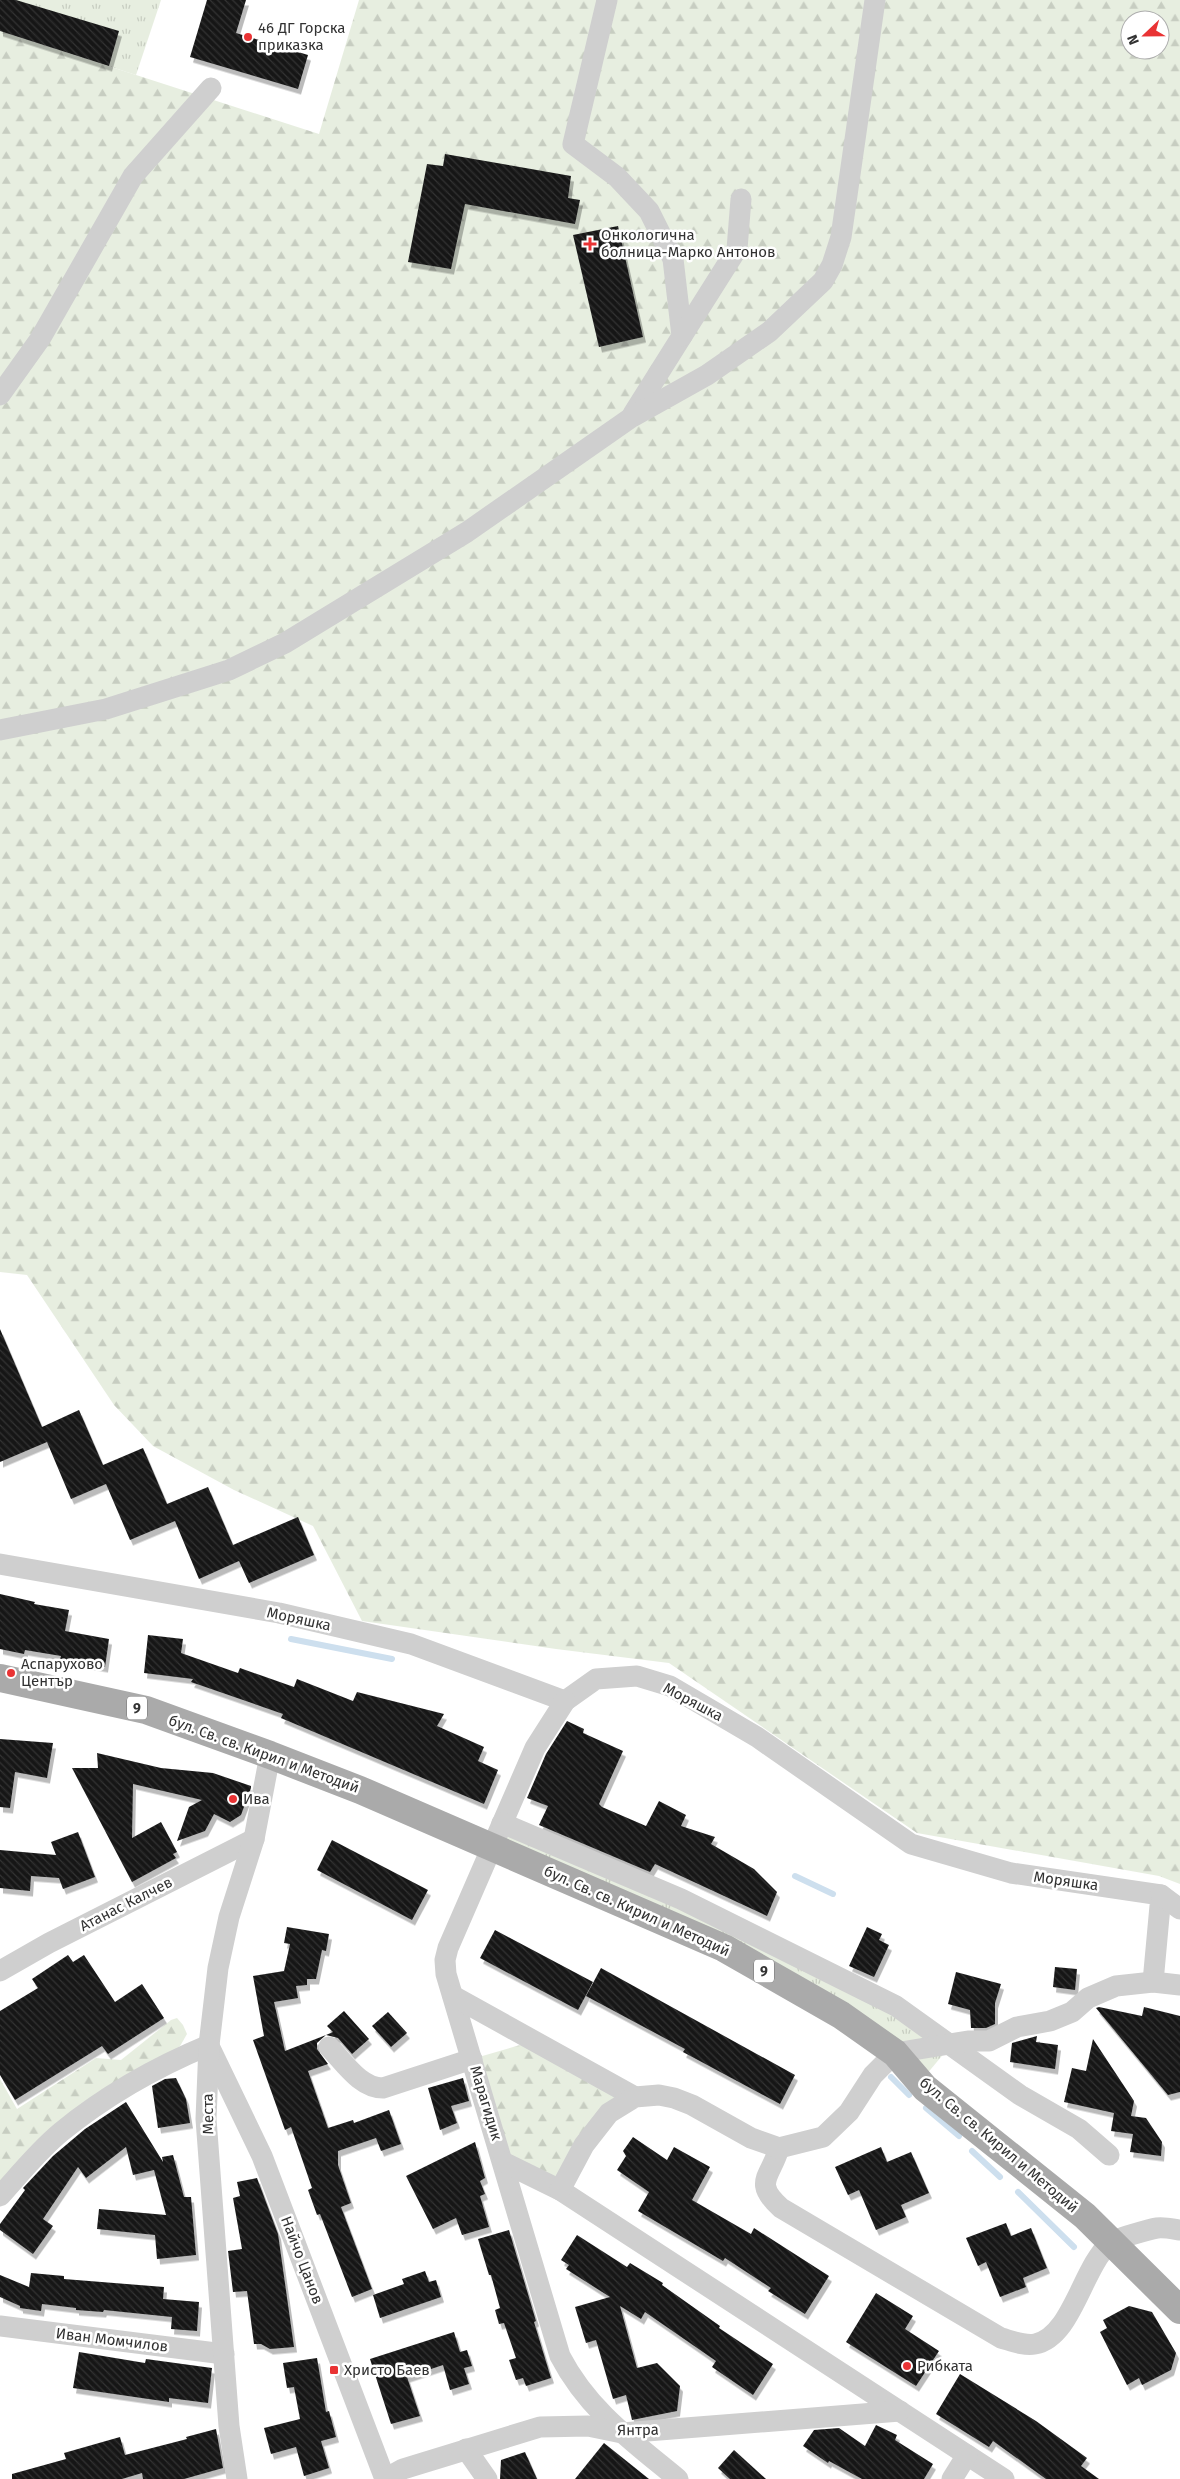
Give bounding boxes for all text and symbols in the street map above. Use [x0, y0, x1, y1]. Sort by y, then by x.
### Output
north arrow [1120, 10, 1170, 60]
place label: 46 ДГ Горска приказка [258, 19, 345, 54]
marker: 46 ДГ Горска приказка [242, 31, 254, 43]
text: N [1124, 32, 1143, 47]
place label: Онкологична болница-Марко Антонов [601, 226, 776, 261]
marker: Онкологична болница-Марко Антонов [583, 237, 597, 251]
street label: Моряшка [265, 1603, 333, 1635]
place label: Аспарухово Център [21, 1655, 103, 1690]
marker: Аспарухово Център [5, 1667, 17, 1679]
street label: Моряшка [660, 1679, 726, 1725]
road number: 9 [127, 1696, 147, 1720]
street label: бул. Св. св. Кирил и Методий [166, 1711, 362, 1797]
place label: Ива [243, 1790, 270, 1808]
marker: Ива [227, 1793, 239, 1805]
street label: бул. Св. св. Кирил и Методий [541, 1862, 733, 1960]
street label: Моряшка [1033, 1868, 1099, 1894]
street label: Атанас Калчев [77, 1873, 175, 1935]
road number: 9 [754, 1960, 774, 1982]
street label: Марагидик [466, 2063, 506, 2143]
street label: бул. Св. св. Кирил и Методий [916, 2073, 1082, 2217]
street label: Места [199, 2093, 217, 2135]
street label: Найчо Цанов [277, 2214, 327, 2306]
street label: Иван Момчилов [55, 2324, 169, 2356]
place label: Рибката [917, 2357, 973, 2375]
marker: Рибката [901, 2360, 913, 2372]
place label: Христо Баев [344, 2361, 430, 2379]
marker: Христо Баев [328, 2364, 340, 2376]
street label: Янтра [617, 2421, 659, 2439]

